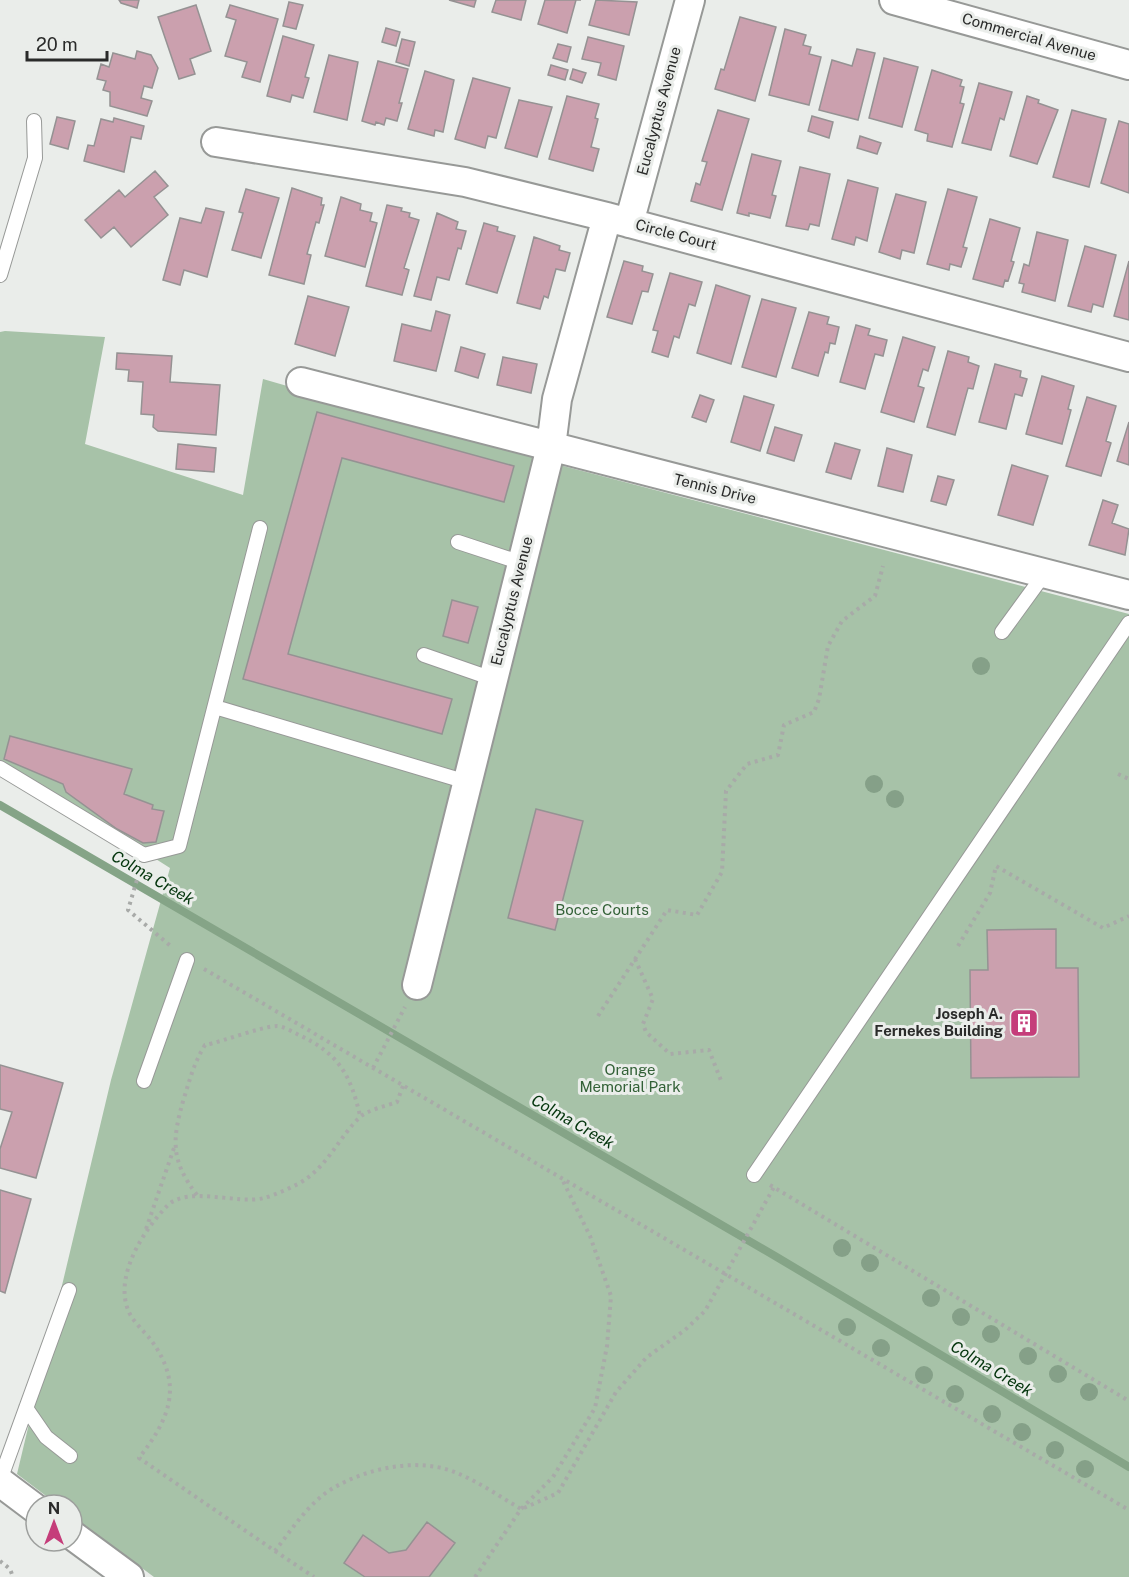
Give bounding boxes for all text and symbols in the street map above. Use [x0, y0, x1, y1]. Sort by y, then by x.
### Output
street label: Commercial Avenue [960, 9, 1098, 64]
scale bar [27, 24, 106, 62]
text: 20 m [36, 34, 78, 55]
street label: Eucalyptus Avenue [633, 45, 684, 177]
street label: Circle Court [634, 216, 719, 254]
street label: Tennis Drive [672, 470, 758, 507]
street label: Eucalyptus Avenue [487, 535, 536, 667]
water label: Colma Creek [108, 846, 198, 909]
park label: Bocce Courts [555, 901, 649, 918]
place label: Joseph A. Fernekes Building [874, 1005, 1004, 1039]
building icon: Joseph A. Fernekes Building [1008, 1007, 1040, 1039]
park label: Orange Memorial Park [579, 1061, 681, 1095]
water label: Colma Creek [528, 1090, 618, 1153]
water label: Colma Creek [947, 1337, 1036, 1401]
north arrow [24, 1493, 84, 1553]
text: N [48, 1499, 60, 1518]

